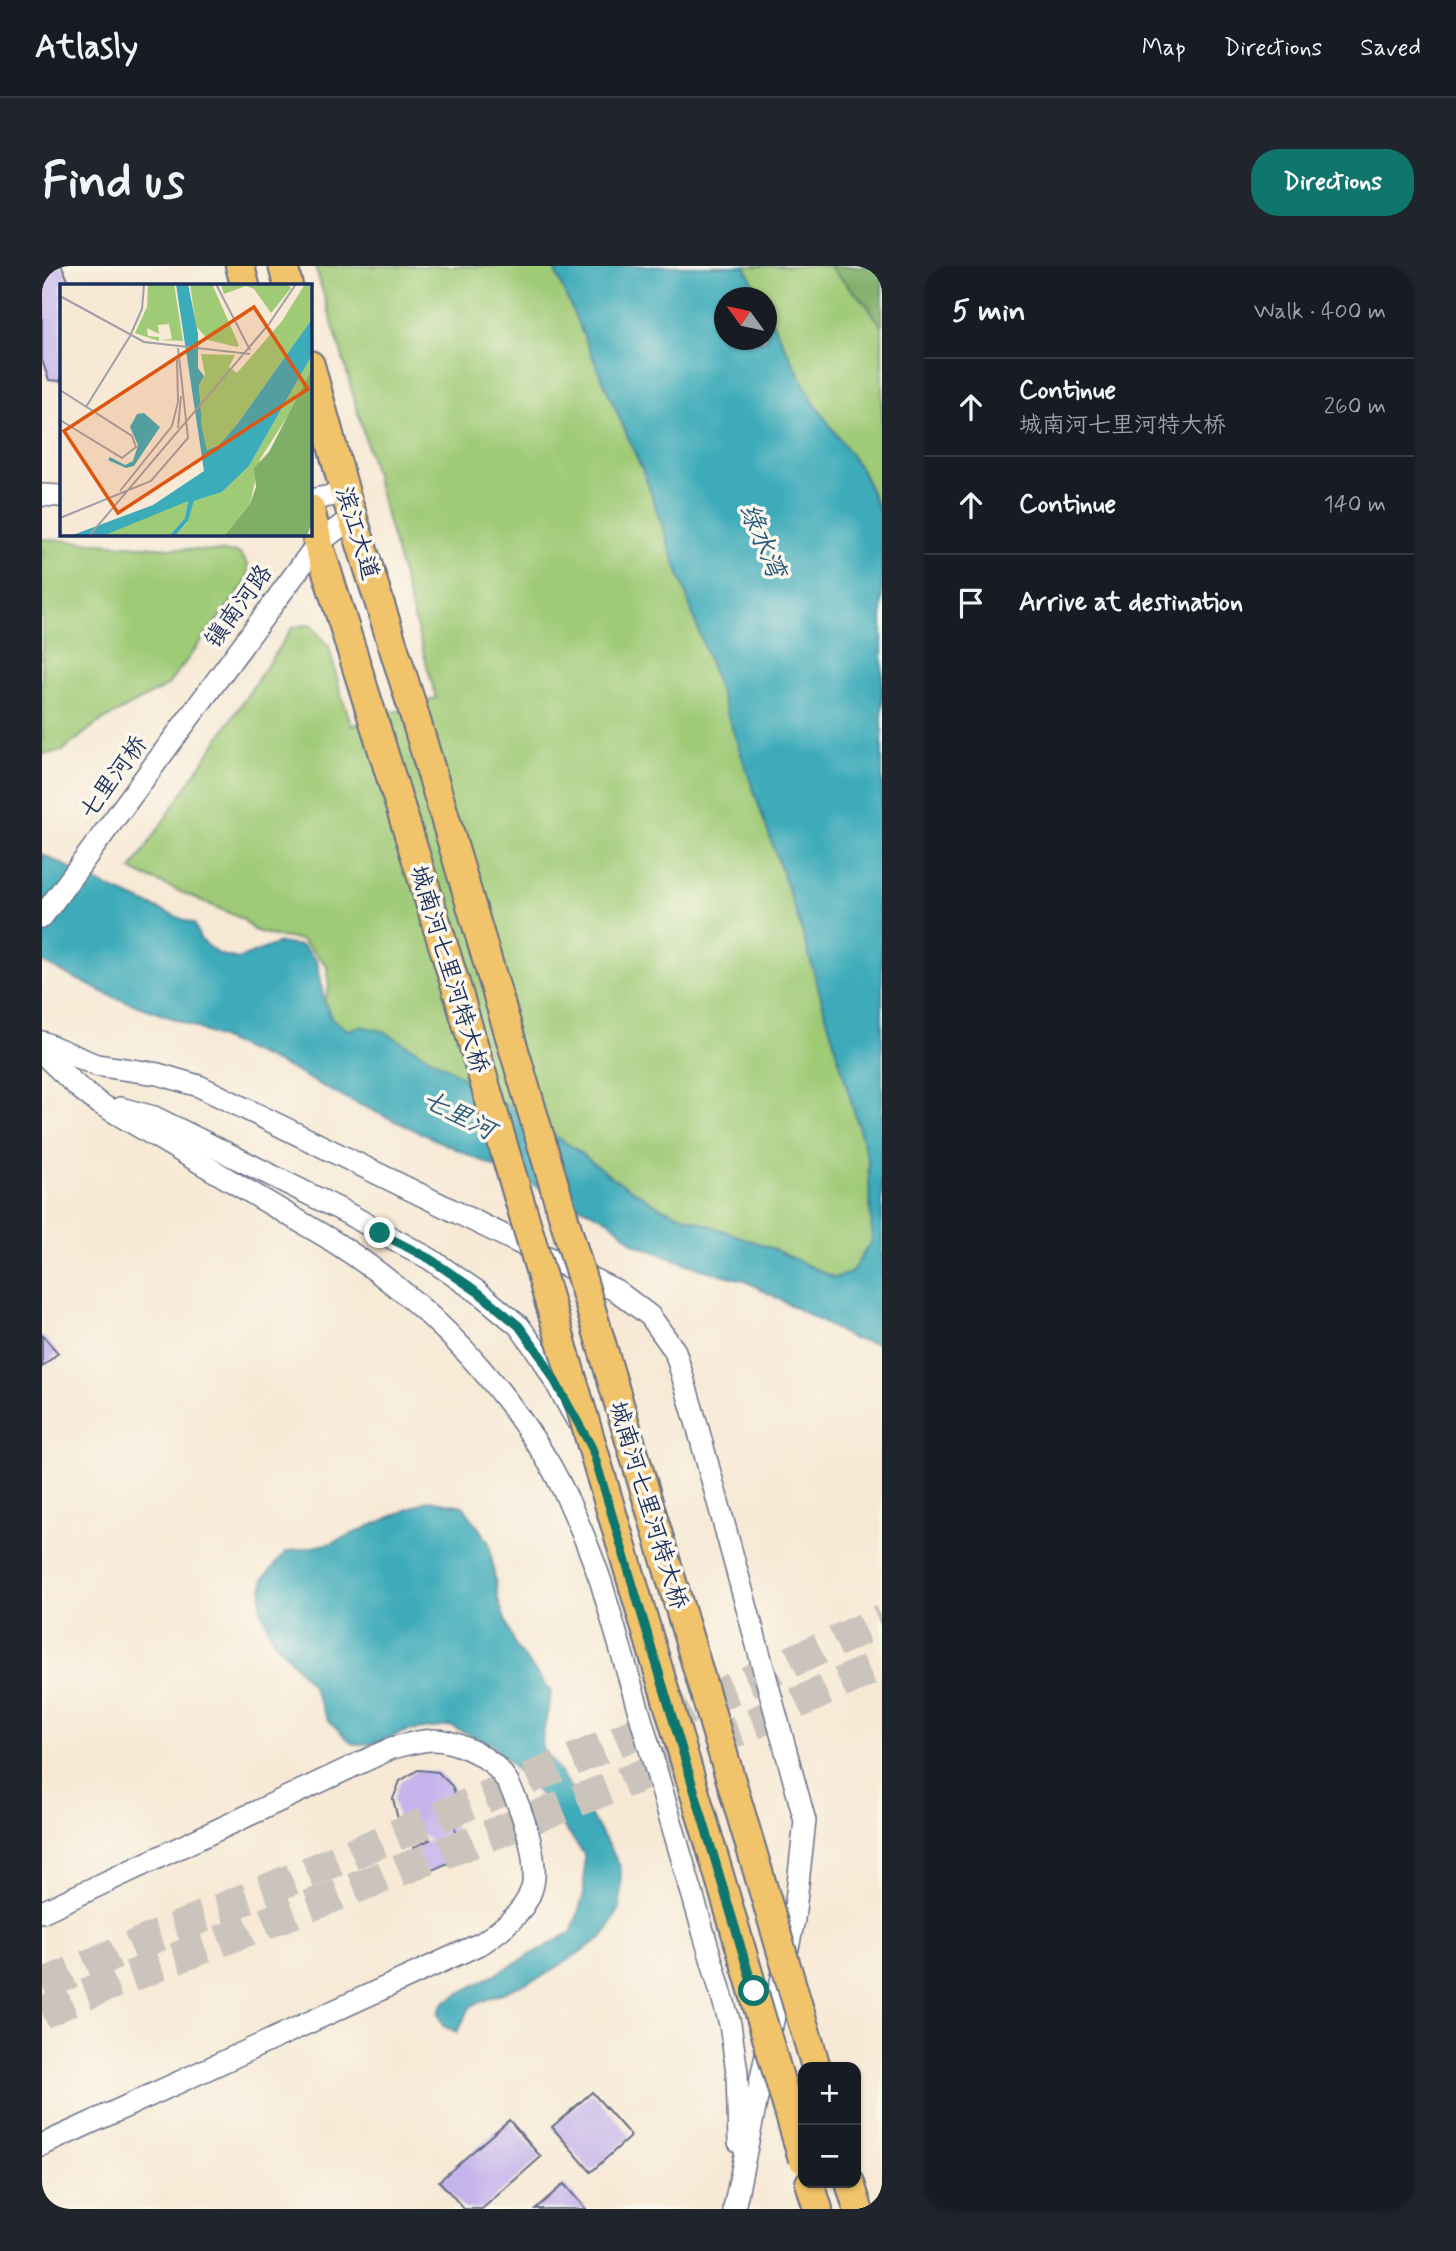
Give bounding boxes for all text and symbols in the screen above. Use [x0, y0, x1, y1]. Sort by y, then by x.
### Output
text: Atlasly [35, 26, 138, 70]
text: Map [1142, 33, 1186, 64]
text: Directions [1224, 33, 1322, 64]
text: Saved [1360, 33, 1421, 64]
button: Directions [1251, 149, 1414, 216]
text: Find us [42, 150, 185, 215]
inset map [60, 284, 312, 536]
north arrow [714, 287, 777, 350]
text: 5 min [952, 292, 1026, 331]
text: Walk · 400 m [1254, 297, 1386, 327]
text: Continue [1019, 374, 1116, 408]
icon: ahead [952, 388, 990, 426]
text: 260 m [1324, 392, 1386, 422]
text: 城南河七里河特大桥 [1019, 411, 1226, 441]
street label: 滨江大道 [328, 483, 385, 584]
icon: ahead [952, 486, 990, 524]
text: Continue [1019, 488, 1116, 522]
text: 140 m [1323, 490, 1386, 520]
water label: 绿水湾 [730, 498, 793, 586]
street label: 镇南河路 [198, 559, 280, 655]
icon: arrive [952, 584, 990, 622]
text: Arrive at destination [1019, 586, 1243, 620]
street label: 七里河桥 [73, 730, 155, 826]
street label: 城南河七里河特大桥 [402, 862, 495, 1077]
water label: 七里河 [416, 1083, 504, 1150]
route end [364, 1217, 395, 1248]
street label: 城南河七里河特大桥 [601, 1398, 694, 1613]
route start [738, 1975, 769, 2006]
map controls [798, 2062, 861, 2188]
button: + [798, 2062, 861, 2125]
button: − [798, 2125, 861, 2188]

